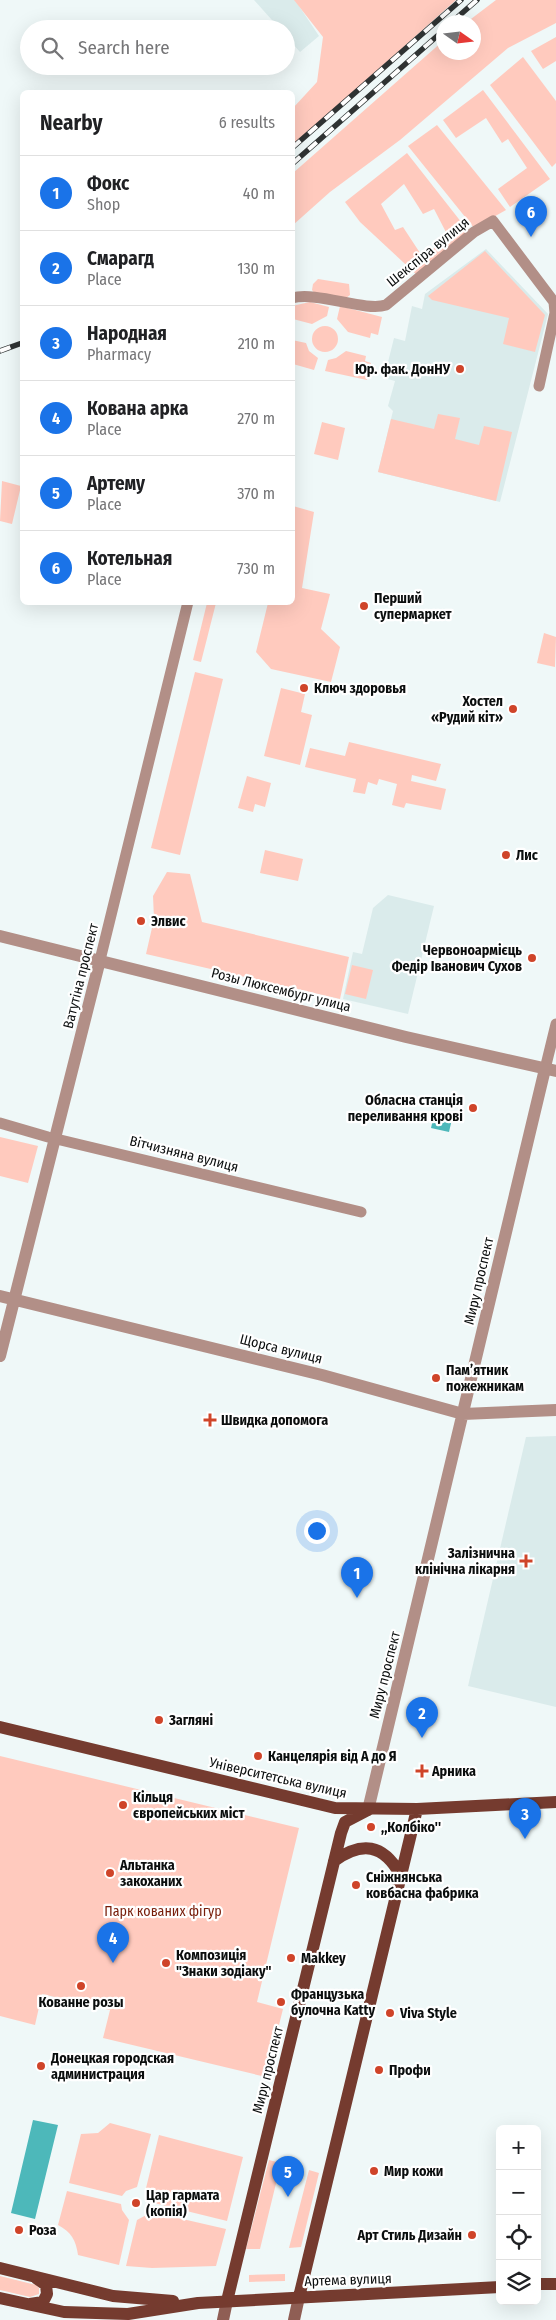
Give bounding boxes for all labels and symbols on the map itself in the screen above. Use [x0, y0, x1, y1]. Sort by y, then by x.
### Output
north arrow [436, 15, 481, 60]
pin: 6 [515, 196, 547, 237]
street label: Шекспіра вулиця [383, 214, 473, 290]
place label: Юр. фак. ДонНУ [355, 361, 451, 378]
marker: Юр. фак. ДонНУ [454, 363, 466, 375]
place label: Перший супермаркет [374, 590, 453, 623]
marker: Перший супермаркет [358, 600, 370, 612]
place label: Ключ здоровья [314, 680, 406, 697]
marker: Ключ здоровья [298, 682, 310, 694]
place label: Хостел «Рудий кіт» [431, 693, 503, 726]
marker: Хостел «Рудий кіт» [507, 703, 519, 715]
place label: Лис [516, 847, 539, 864]
marker: Лис [500, 849, 512, 861]
place label: Элвис [151, 913, 186, 930]
marker: Элвис [135, 915, 147, 927]
street label: Ватутіна проспект [60, 921, 102, 1030]
place label: Червоноармієць Федір Іванович Сухов [392, 942, 522, 975]
marker: Червоноармієць Федір Іванович Сухов [526, 952, 538, 964]
street label: Розы Люксембург улица [209, 964, 353, 1016]
place label: Обласна станція переливання крові [348, 1092, 463, 1125]
marker: Обласна станція переливання крові [467, 1102, 479, 1114]
street label: Вітчизняна вулиця [128, 1132, 240, 1176]
street label: Миру проспект [461, 1235, 497, 1326]
street label: Щорса вулиця [238, 1331, 324, 1367]
place label: Памʼятник пожежникам [446, 1362, 524, 1395]
marker: Памʼятник пожежникам [430, 1372, 442, 1384]
place label: Швидка допомога [221, 1412, 328, 1429]
marker: Швидка допомога [203, 1413, 217, 1427]
your location [304, 1518, 330, 1544]
place label: Залізнична клінічна лікарня [415, 1545, 515, 1578]
marker: Залізнична клінічна лікарня [519, 1554, 533, 1568]
pin: 1 [341, 1557, 373, 1598]
street label: Миру проспект [366, 1629, 404, 1720]
pin: 2 [406, 1697, 438, 1738]
place label: Загляні [168, 1712, 213, 1729]
marker: Загляні [153, 1714, 165, 1726]
place label: Канцелярія від А до Я [268, 1748, 397, 1765]
marker: Канцелярія від А до Я [252, 1750, 264, 1762]
street label: Університетська вулиця [207, 1754, 348, 1802]
place label: Арника [431, 1763, 476, 1780]
marker: Арника [416, 1765, 428, 1777]
place label: Кільця європейських міст [133, 1789, 245, 1822]
pin: 3 [509, 1798, 541, 1839]
marker: Кільця європейських міст [117, 1799, 129, 1811]
place label: ,,Колбіко'' [381, 1819, 441, 1836]
marker: ,,Колбіко'' [365, 1821, 377, 1833]
place label: Альтанка закоханих [119, 1857, 183, 1890]
marker: Альтанка закоханих [104, 1867, 116, 1879]
place label: Сніжнянська ковбасна фабрика [366, 1869, 479, 1902]
marker: Сніжнянська ковбасна фабрика [350, 1879, 362, 1891]
park label: Парк кованих фігур [104, 1903, 222, 1920]
pin: 4 [97, 1922, 129, 1963]
place label: Композиція "Знаки зодіаку" [176, 1947, 272, 1980]
place label: Makkey [301, 1950, 346, 1967]
marker: Makkey [285, 1952, 297, 1964]
marker: Композиція "Знаки зодіаку" [160, 1957, 172, 1969]
marker: Кованне розы [75, 1980, 87, 1992]
place label: Французька булочна Katty [291, 1986, 375, 2019]
place label: Кованне розы [39, 1994, 124, 2011]
marker: Французька булочна Katty [275, 1996, 287, 2008]
place label: Viva Style [399, 2005, 457, 2022]
marker: Viva Style [384, 2007, 396, 2019]
street label: Миру проспект [249, 2024, 287, 2115]
place label: Донецкая городская администрация [50, 2050, 174, 2083]
marker: Донецкая городская администрация [35, 2060, 47, 2072]
place label: Профи [389, 2062, 431, 2079]
marker: Профи [373, 2064, 385, 2076]
pin: 5 [272, 2156, 304, 2197]
place label: Мир кожи [384, 2163, 443, 2180]
marker: Мир кожи [368, 2165, 380, 2177]
place label: Цар гармата (копія) [146, 2187, 220, 2220]
marker: Цар гармата (копія) [130, 2197, 142, 2209]
place label: Роза [29, 2222, 57, 2239]
marker: Роза [13, 2224, 25, 2236]
place label: Арт Стиль Дизайн [357, 2227, 462, 2244]
marker: Арт Стиль Дизайн [466, 2229, 478, 2241]
street label: Артема вулиця [304, 2270, 392, 2290]

